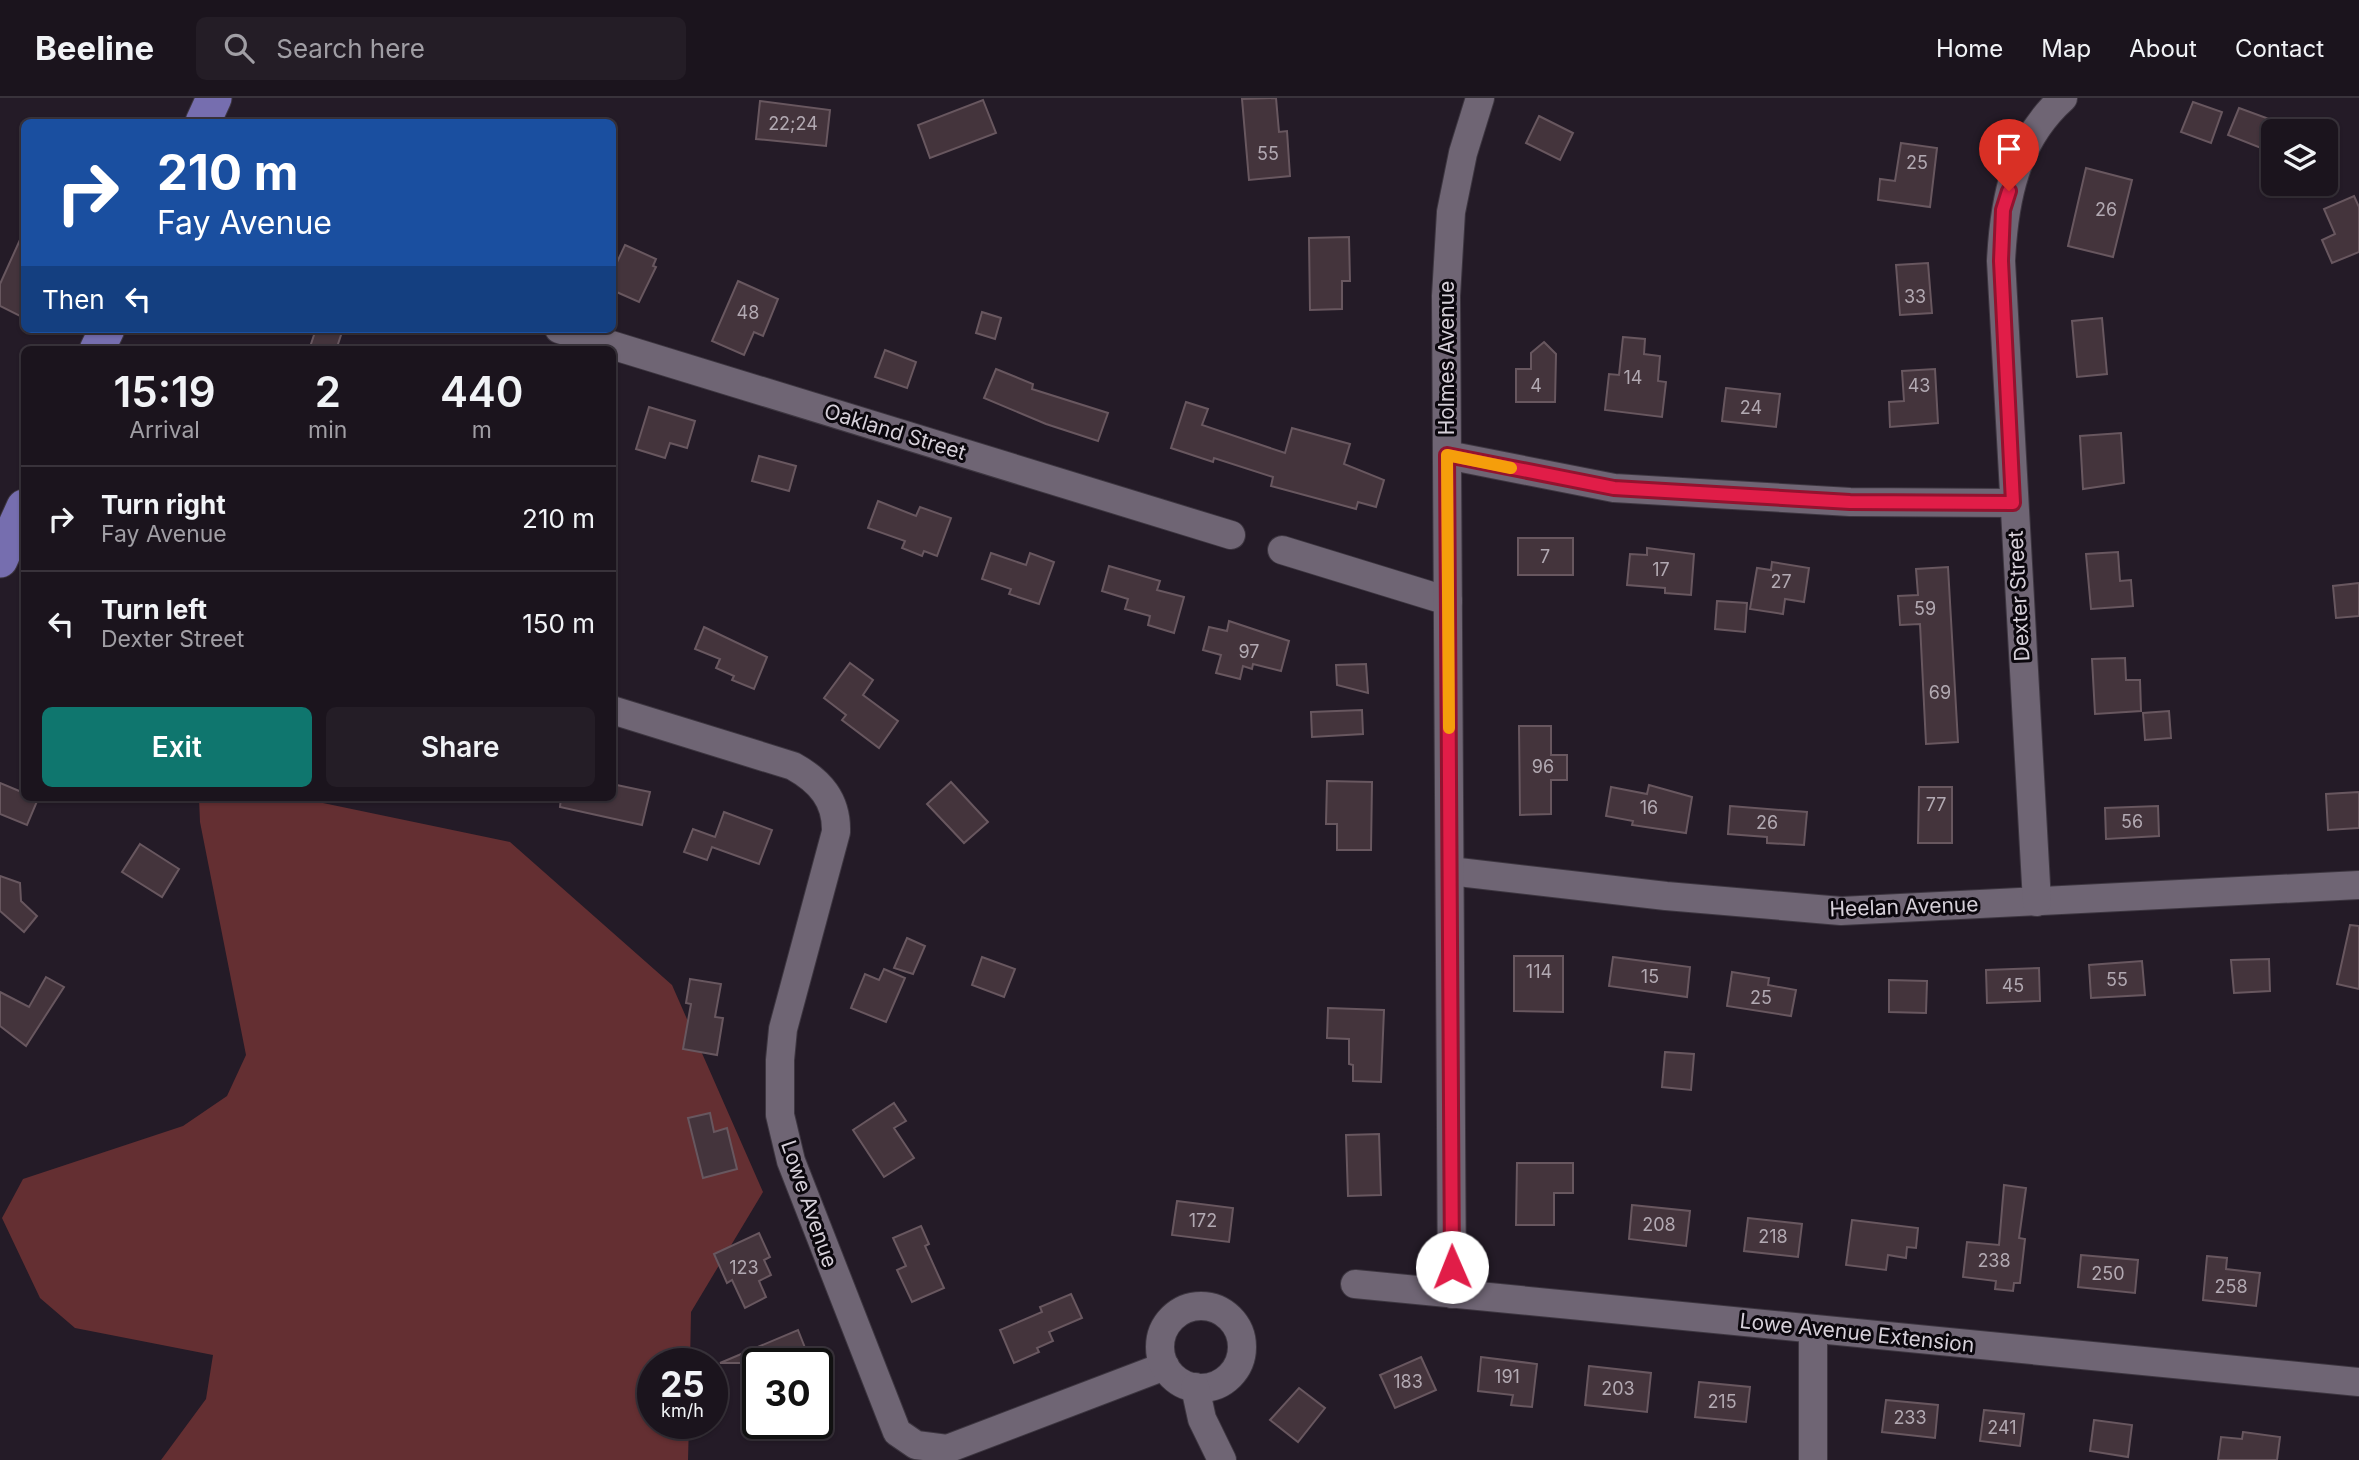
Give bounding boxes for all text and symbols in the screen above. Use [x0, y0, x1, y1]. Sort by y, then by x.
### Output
search box [196, 17, 686, 80]
text: Beeline [35, 28, 154, 68]
icon: search [220, 29, 258, 67]
text: Search here [276, 33, 425, 64]
text: Home [1936, 34, 2003, 63]
text: Map [2041, 34, 2091, 63]
text: About [2129, 34, 2197, 63]
text: Contact [2235, 34, 2324, 63]
house number: 22;24 [768, 113, 818, 134]
pin [1979, 119, 2039, 191]
map controls [2261, 119, 2338, 196]
button: layers [2261, 119, 2338, 196]
icon: arrive [1990, 130, 2028, 168]
text: 210 m [157, 143, 298, 202]
house number: 55 [1257, 143, 1279, 164]
icon: right [42, 147, 133, 238]
house number: 25 [1906, 152, 1928, 173]
house number: 26 [2095, 199, 2117, 220]
text: Fay Avenue [157, 203, 332, 242]
icon: left [119, 280, 157, 318]
street label: Holmes Avenue [1434, 281, 1459, 435]
text: Then [42, 284, 105, 315]
house number: 33 [1904, 286, 1926, 307]
house number: 48 [737, 302, 759, 323]
text: 15:19 [113, 366, 216, 417]
text: 2 [315, 366, 341, 417]
text: 440 [440, 366, 524, 417]
house number: 14 [1624, 367, 1642, 388]
house number: 4 [1530, 375, 1542, 396]
house number: 43 [1908, 375, 1930, 396]
house number: 24 [1740, 397, 1762, 418]
street label: Oakland Street [821, 398, 969, 465]
text: Arrival [129, 416, 200, 444]
text: min [308, 416, 347, 444]
text: m [472, 416, 492, 444]
text: Turn right [101, 489, 226, 520]
icon: right [42, 500, 80, 538]
text: 210 m [522, 503, 595, 534]
text: Fay Avenue [101, 520, 227, 548]
street label: Dexter Street [2003, 530, 2034, 662]
house number: 7 [1540, 546, 1550, 567]
house number: 17 [1652, 559, 1670, 580]
house number: 27 [1770, 571, 1792, 592]
text: Turn left [101, 594, 207, 625]
house number: 59 [1914, 598, 1936, 619]
icon: left [42, 605, 80, 643]
text: 150 m [522, 608, 595, 639]
text: Dexter Street [101, 625, 244, 653]
house number: 97 [1239, 641, 1260, 662]
house number: 69 [1929, 682, 1951, 703]
button: Exit [42, 707, 312, 787]
button: Share [326, 707, 595, 787]
house number: 96 [1532, 756, 1554, 777]
house number: 77 [1926, 794, 1946, 815]
house number: 16 [1640, 797, 1658, 818]
house number: 56 [2121, 811, 2143, 832]
house number: 26 [1756, 812, 1778, 833]
street label: Heelan Avenue [1829, 891, 1979, 922]
house number: 114 [1526, 961, 1552, 982]
house number: 15 [1641, 966, 1659, 987]
house number: 55 [2106, 969, 2128, 990]
house number: 45 [2002, 975, 2024, 996]
house number: 25 [1750, 987, 1772, 1008]
street label: Lowe Avenue [776, 1137, 843, 1271]
house number: 172 [1189, 1210, 1217, 1231]
house number: 208 [1642, 1214, 1676, 1235]
house number: 218 [1758, 1226, 1788, 1247]
position arrow [1415, 1230, 1489, 1304]
house number: 238 [1977, 1250, 2011, 1271]
house number: 123 [729, 1257, 759, 1278]
house number: 250 [2091, 1263, 2125, 1284]
house number: 258 [2214, 1276, 2248, 1297]
street label: Lowe Avenue Extension [1739, 1308, 1976, 1357]
speed limit sign: 30 [742, 1348, 833, 1439]
text: 25 [660, 1363, 705, 1405]
house number: 191 [1494, 1366, 1520, 1387]
house number: 183 [1393, 1371, 1423, 1392]
house number: 203 [1601, 1378, 1635, 1399]
house number: 215 [1707, 1391, 1737, 1412]
text: km/h [661, 1400, 704, 1421]
house number: 233 [1893, 1407, 1927, 1428]
house number: 241 [1987, 1417, 2017, 1438]

